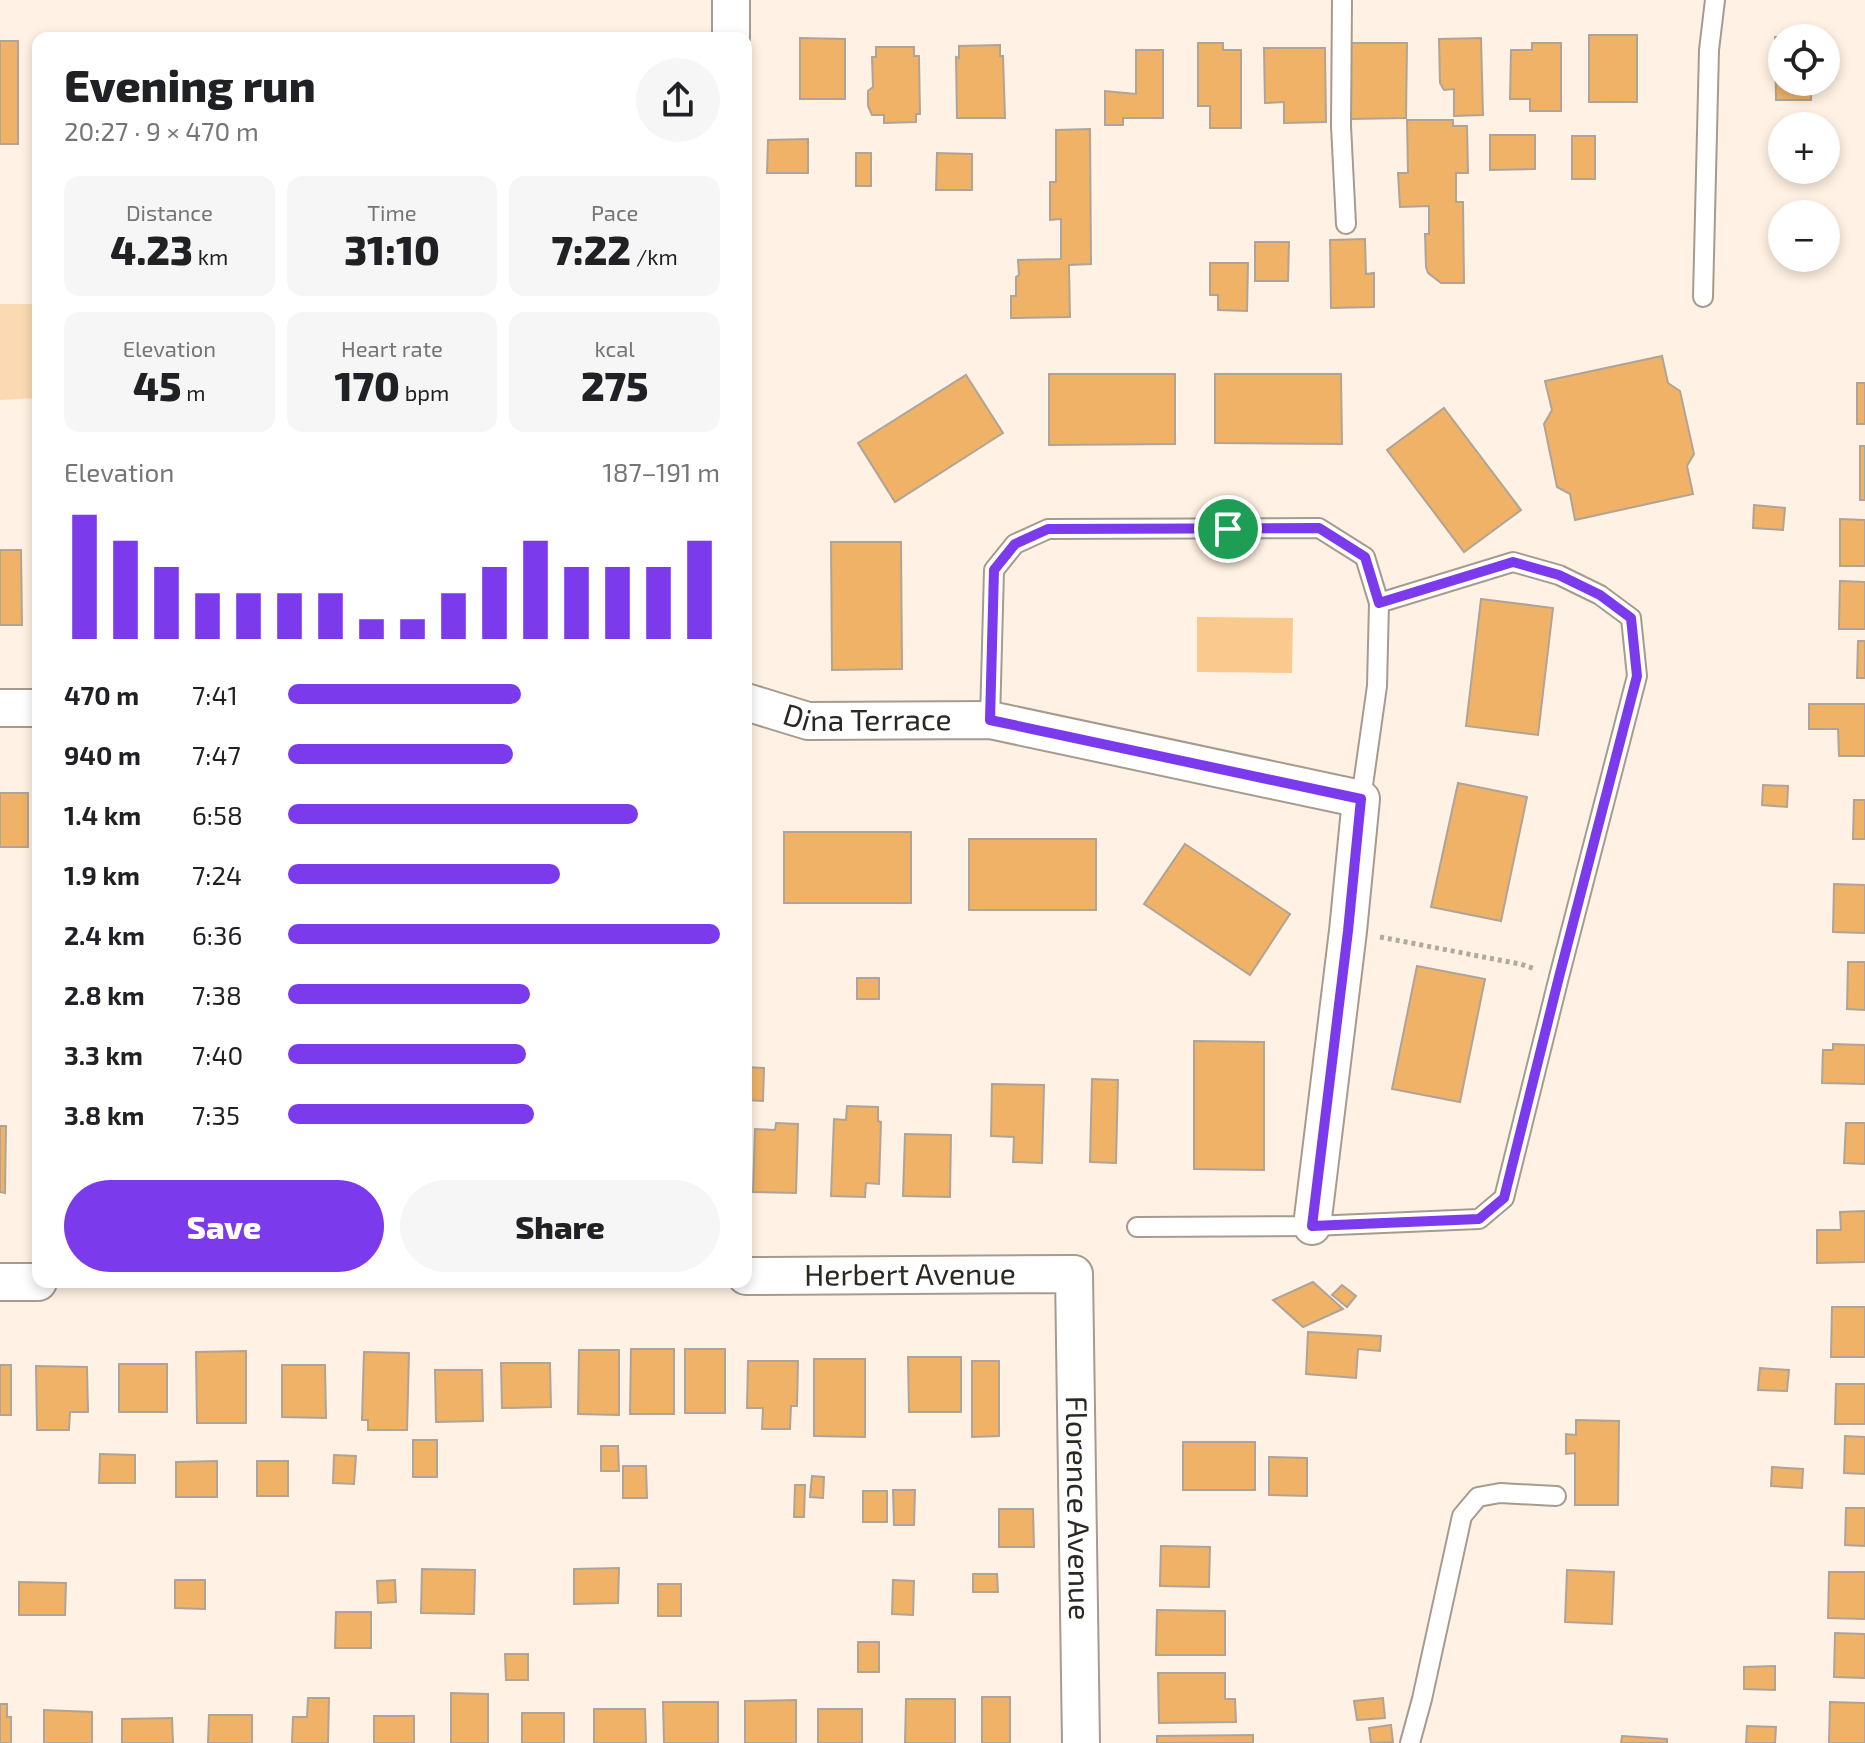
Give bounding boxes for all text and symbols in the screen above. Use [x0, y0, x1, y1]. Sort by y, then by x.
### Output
map controls [1768, 24, 1840, 272]
button: locate [1768, 24, 1840, 96]
text: Evening run [64, 58, 316, 111]
button: share [636, 58, 720, 142]
button: + [1768, 112, 1840, 184]
text: 20:27 · 9 × 470 m [64, 115, 259, 146]
text: Distance [126, 199, 213, 225]
text: Time [367, 199, 417, 225]
text: Pace [591, 199, 638, 225]
button: − [1768, 200, 1840, 272]
text: 4.23 [110, 225, 193, 273]
text: 31:10 [344, 225, 440, 273]
text: 7:22 [552, 225, 631, 273]
text: km [193, 243, 228, 269]
text: /km [631, 243, 678, 269]
text: Elevation [123, 335, 216, 361]
text: Heart rate [341, 335, 443, 361]
text: kcal [595, 335, 635, 361]
text: 45 [133, 361, 181, 409]
text: 170 [335, 361, 400, 409]
text: 275 [581, 361, 648, 409]
text: m [181, 379, 206, 405]
text: bpm [400, 379, 449, 405]
text: Elevation [64, 456, 174, 487]
text: 187–191 m [602, 456, 720, 487]
pin [1194, 495, 1262, 563]
icon: arrive [1206, 507, 1250, 551]
text: 470 m [64, 679, 139, 710]
text: 7:41 [192, 679, 238, 710]
street label: Dina Terrace [779, 695, 952, 737]
text: 940 m [64, 739, 141, 770]
text: 7:47 [192, 739, 241, 770]
text: 1.4 km [64, 799, 141, 830]
text: 6:58 [192, 799, 243, 830]
text: 1.9 km [64, 859, 140, 890]
text: 7:24 [192, 859, 242, 890]
text: 2.4 km [64, 919, 145, 950]
text: 6:36 [192, 919, 242, 950]
text: 2.8 km [64, 979, 145, 1010]
text: 7:38 [192, 979, 242, 1010]
text: 3.3 km [64, 1039, 143, 1070]
text: 7:40 [192, 1039, 243, 1070]
text: 3.8 km [64, 1099, 144, 1130]
text: 7:35 [192, 1099, 240, 1130]
button: Save [64, 1180, 384, 1272]
button: Share [400, 1180, 720, 1272]
street label: Herbert Avenue [804, 1254, 1016, 1292]
street label: Florence Avenue [1060, 1395, 1099, 1620]

